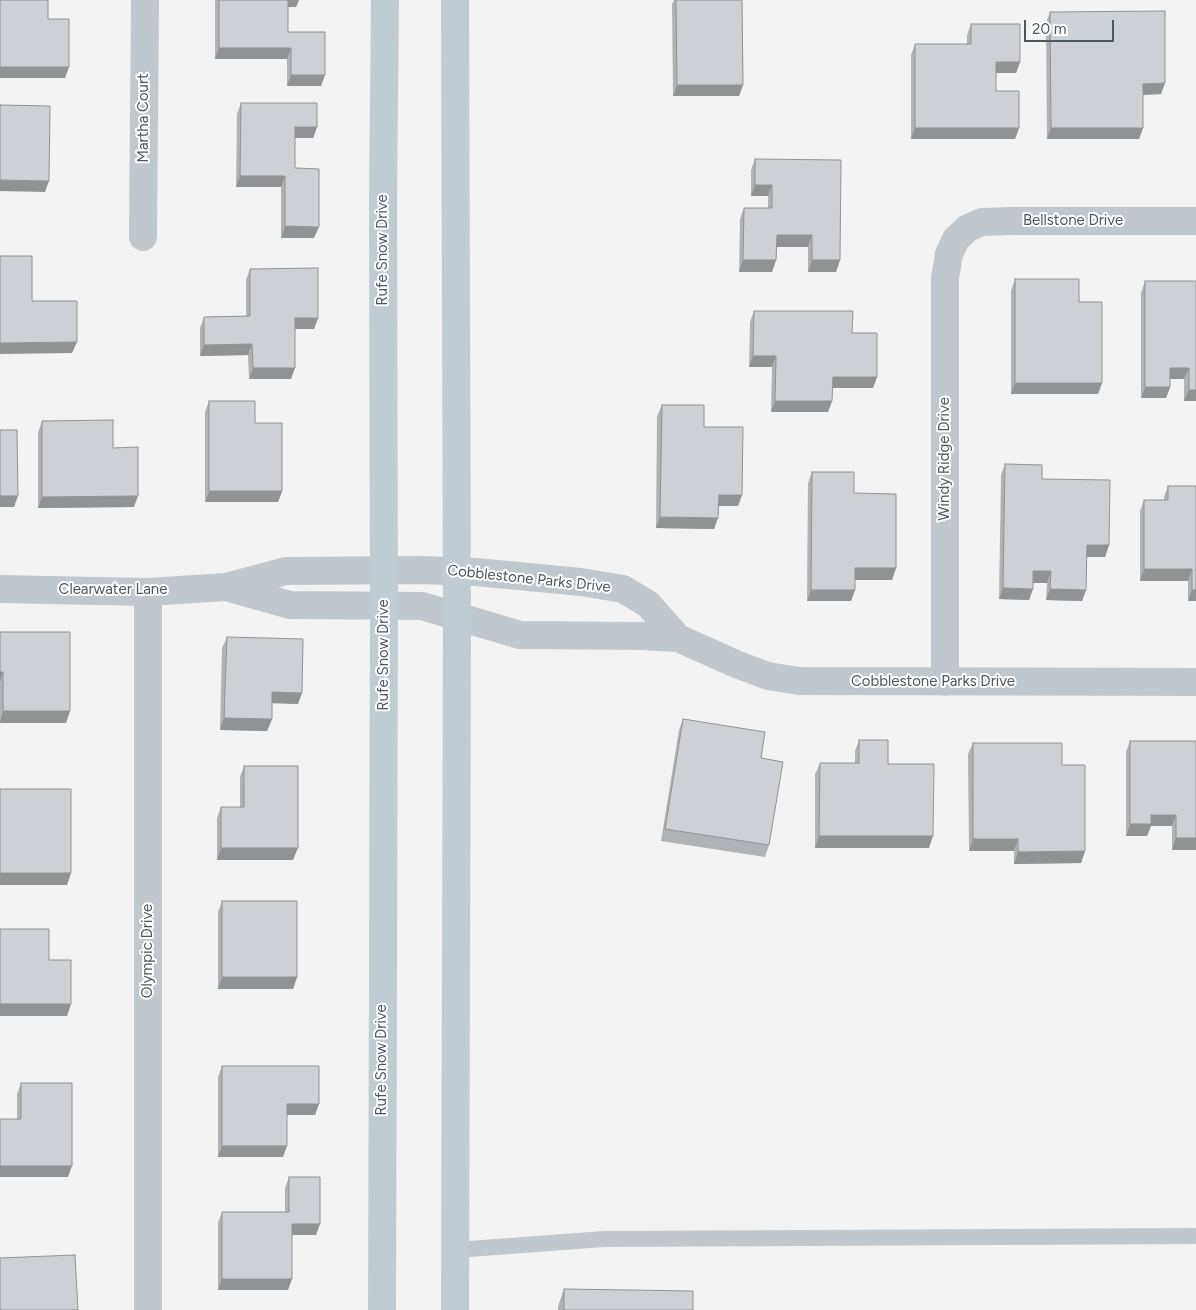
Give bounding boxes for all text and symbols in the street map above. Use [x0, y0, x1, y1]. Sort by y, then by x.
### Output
scale bar [1026, 10, 1116, 42]
text: 20 m [1032, 20, 1066, 38]
street label: Martha Court [135, 73, 153, 163]
street label: Rufe Snow Drive [374, 194, 392, 306]
street label: Bellstone Drive [1023, 212, 1123, 230]
street label: Windy Ridge Drive [936, 397, 954, 521]
street label: Cobblestone Parks Drive [446, 561, 612, 597]
street label: Clearwater Lane [59, 581, 167, 599]
street label: Rufe Snow Drive [375, 599, 393, 711]
street label: Cobblestone Parks Drive [851, 673, 1015, 691]
street label: Olympic Drive [139, 904, 157, 998]
street label: Rufe Snow Drive [373, 1004, 391, 1116]

